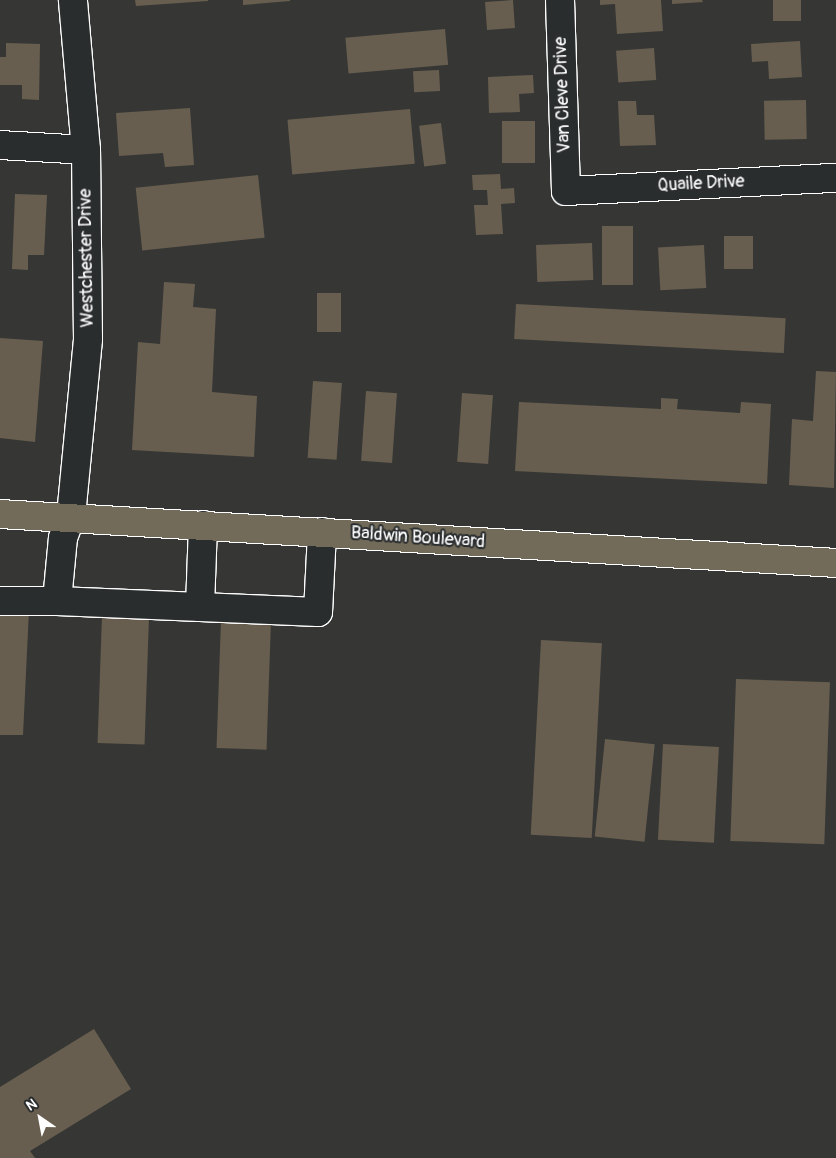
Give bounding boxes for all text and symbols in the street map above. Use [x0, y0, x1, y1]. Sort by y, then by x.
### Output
street label: Van Cleve Drive [550, 37, 576, 153]
street label: Quaile Drive [657, 171, 745, 197]
street label: Westchester Drive [75, 188, 99, 328]
street label: Baldwin Boulevard [350, 523, 486, 553]
north arrow [15, 1093, 65, 1143]
text: N [23, 1095, 40, 1115]

